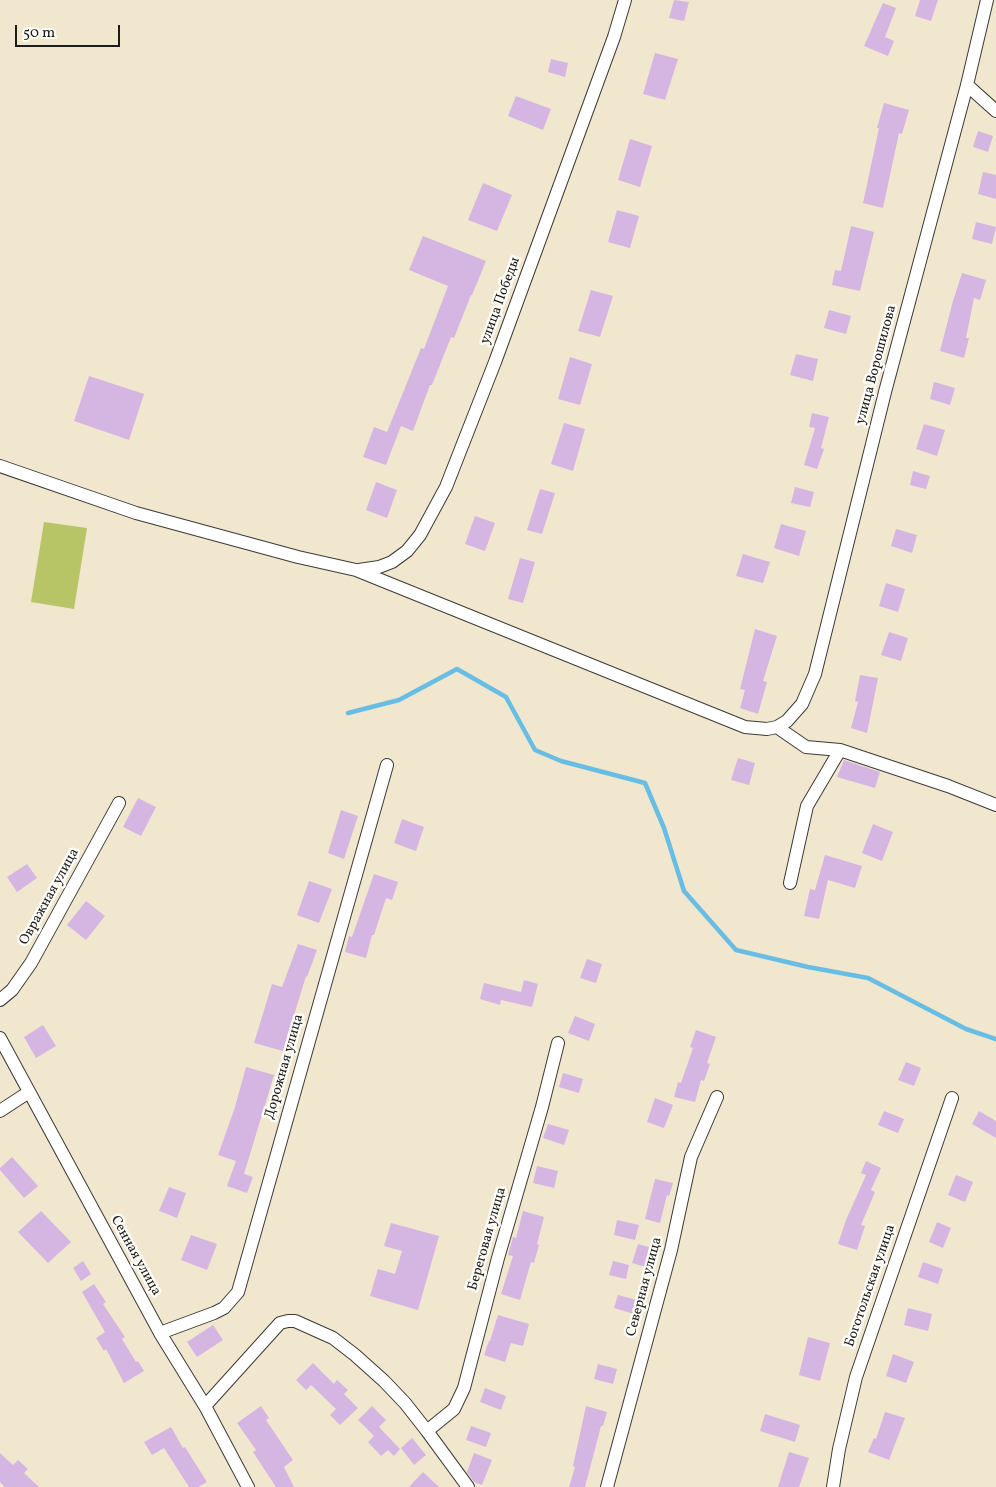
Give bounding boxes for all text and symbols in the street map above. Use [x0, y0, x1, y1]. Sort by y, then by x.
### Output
scale bar [18, 15, 122, 47]
text: 50 m [23, 23, 55, 44]
street label: улица Победы [477, 255, 525, 347]
street label: улица Ворошилова [853, 304, 901, 426]
street label: Овражная улица [17, 846, 83, 948]
street label: Дорожная улица [262, 1013, 308, 1121]
street label: Береговая улица [465, 1186, 511, 1292]
street label: Сенная улица [106, 1213, 164, 1299]
street label: Боготольская улица [842, 1223, 900, 1349]
street label: Северная улица [624, 1236, 666, 1338]

